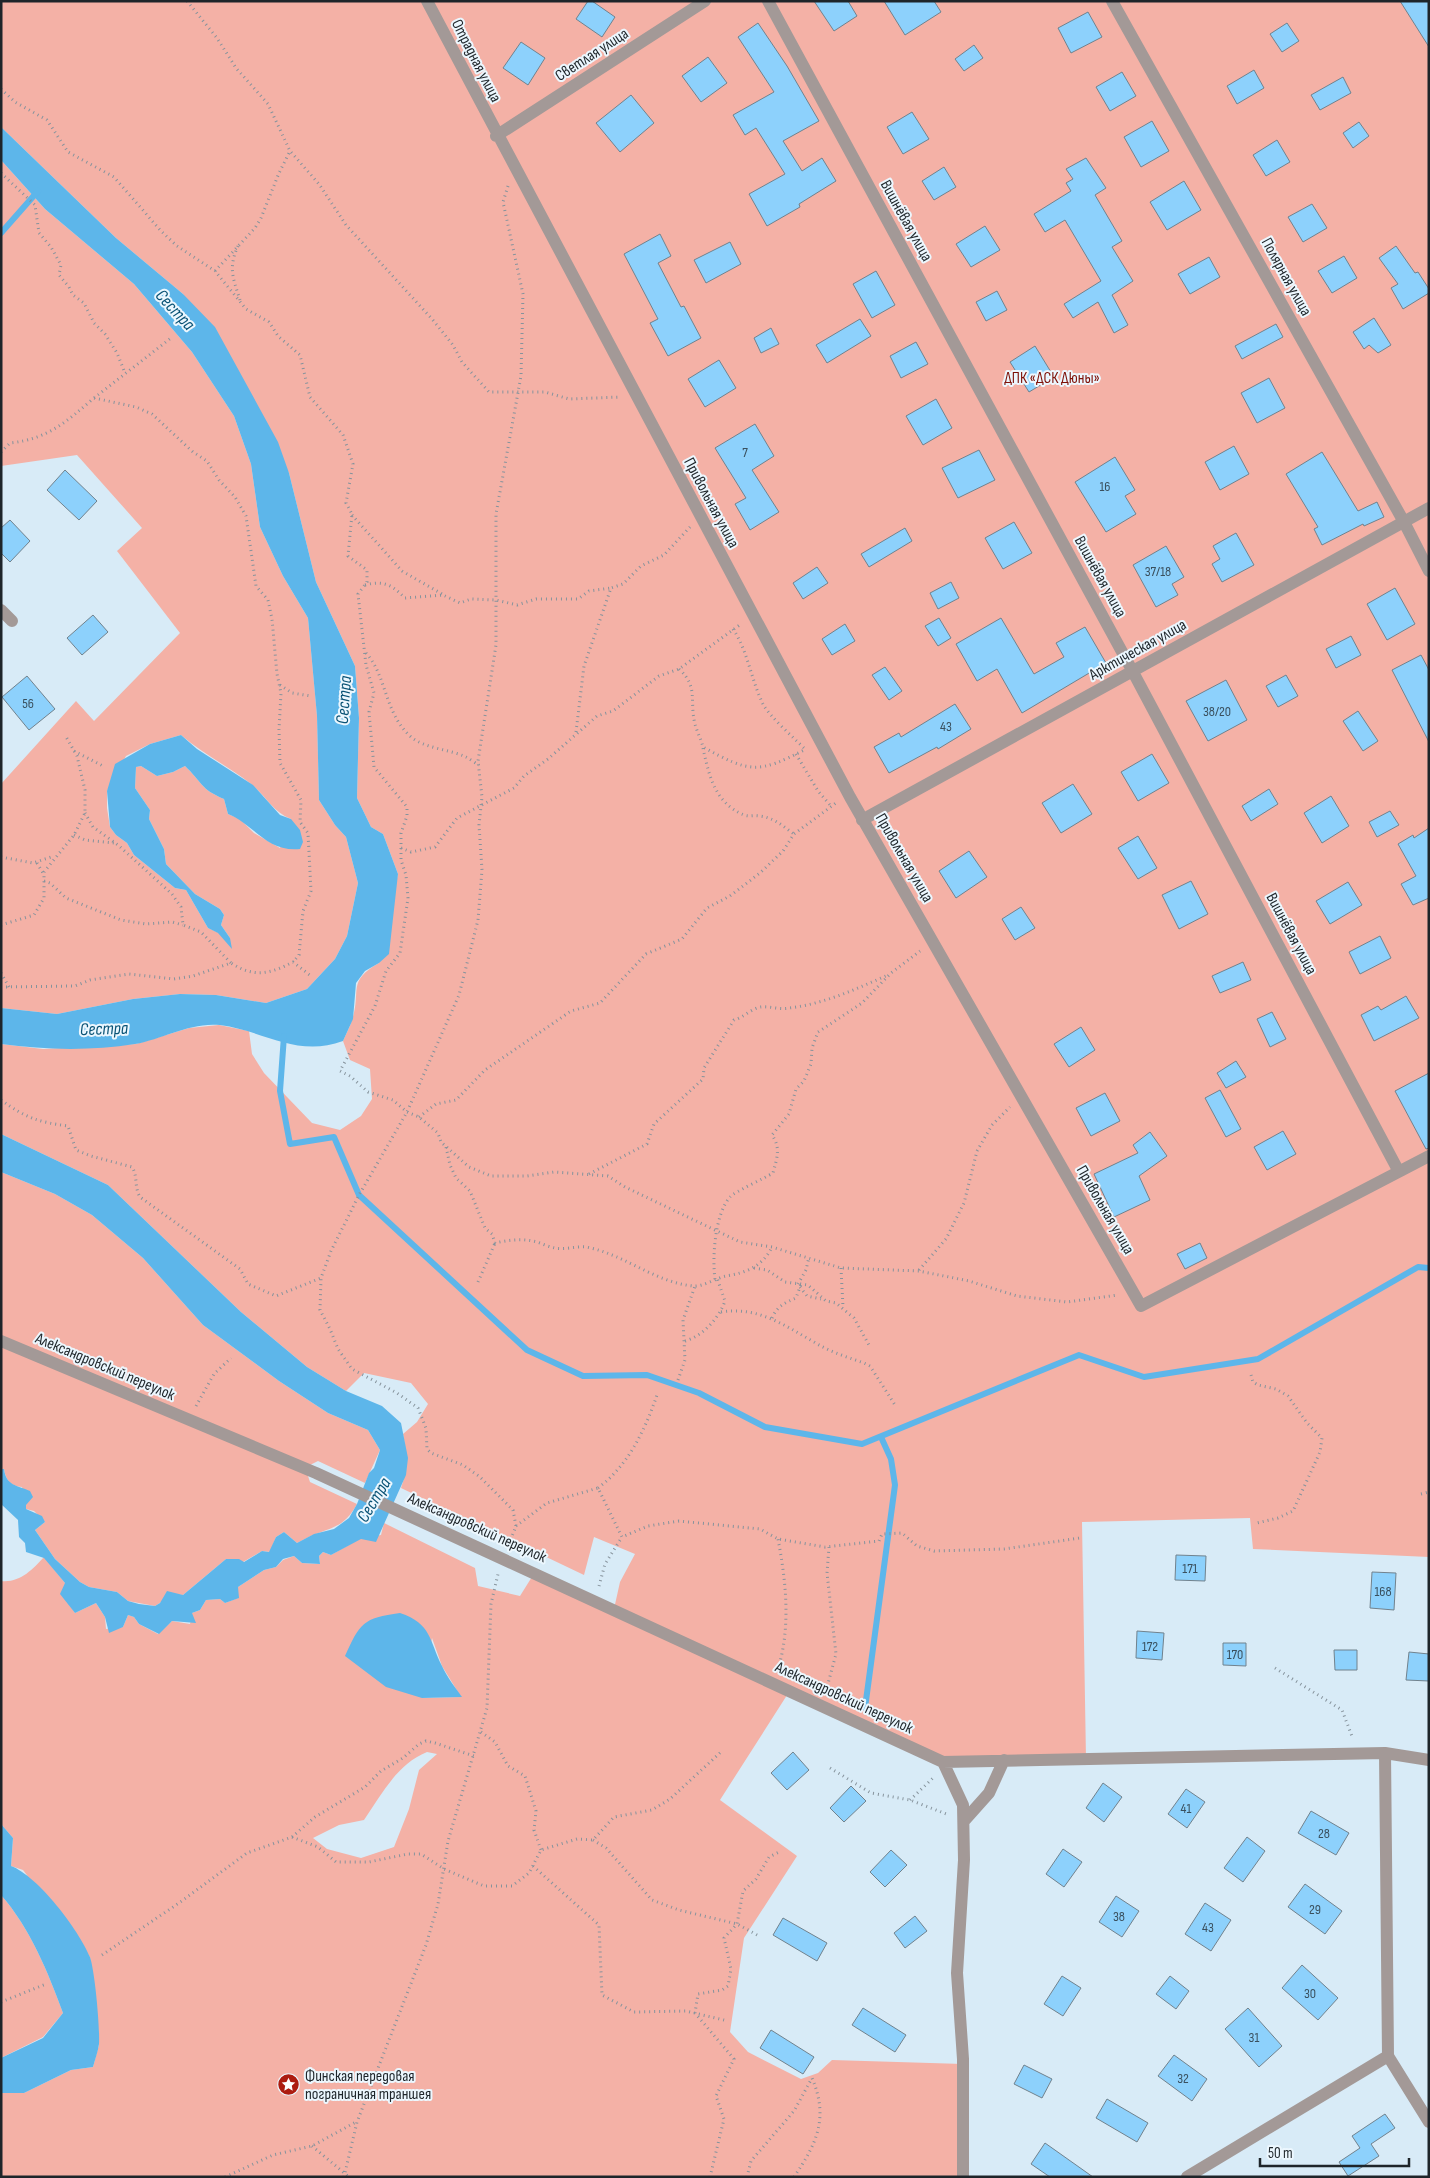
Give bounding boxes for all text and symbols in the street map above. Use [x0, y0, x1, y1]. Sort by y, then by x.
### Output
street label: Отрадная улица [447, 16, 505, 106]
street label: Светлая улица [552, 24, 632, 86]
street label: Вишнёвая улица [876, 177, 936, 265]
street label: Полярная улица [1257, 235, 1315, 319]
water label: Сестра [151, 285, 200, 335]
park label: ДПК «ДСК Дюны» [1004, 369, 1100, 388]
house number: 7 [742, 444, 748, 461]
street label: Привольная улица [679, 455, 743, 551]
house number: 16 [1099, 478, 1111, 495]
street label: Вишнёвая улица [1070, 533, 1130, 621]
house number: 37/18 [1145, 563, 1171, 580]
street label: Арктическая улица [1085, 615, 1190, 685]
water label: Сестра [332, 674, 356, 725]
house number: 56 [22, 695, 34, 712]
house number: 38/20 [1203, 703, 1231, 720]
house number: 43 [940, 718, 952, 735]
street label: Привольная улица [871, 810, 937, 906]
street label: Вишнёвая улица [1262, 890, 1320, 978]
water label: Сестра [79, 1018, 129, 1040]
street label: Привольная улица [1072, 1162, 1138, 1258]
street label: Александровский переулок [32, 1329, 178, 1405]
water label: Сестра [353, 1473, 396, 1526]
street label: Александровский переулок [404, 1488, 550, 1567]
house number: 171 [1182, 1560, 1198, 1577]
house number: 168 [1374, 1583, 1392, 1600]
house number: 172 [1142, 1638, 1158, 1655]
house number: 170 [1227, 1646, 1243, 1663]
street label: Александровский переулок [771, 1657, 917, 1739]
house number: 41 [1181, 1800, 1191, 1817]
house number: 28 [1318, 1825, 1330, 1842]
house number: 29 [1309, 1901, 1321, 1918]
house number: 38 [1113, 1908, 1125, 1925]
house number: 43 [1202, 1919, 1214, 1936]
house number: 30 [1304, 1985, 1316, 2002]
house number: 31 [1249, 2029, 1259, 2046]
place label: Финская передовая пограничная траншея [305, 2067, 431, 2104]
house number: 32 [1177, 2070, 1189, 2087]
place icon: Финская передовая пограничная траншея [277, 2073, 301, 2097]
scale bar [1260, 2136, 1409, 2168]
text: 50 m [1268, 2144, 1293, 2163]

